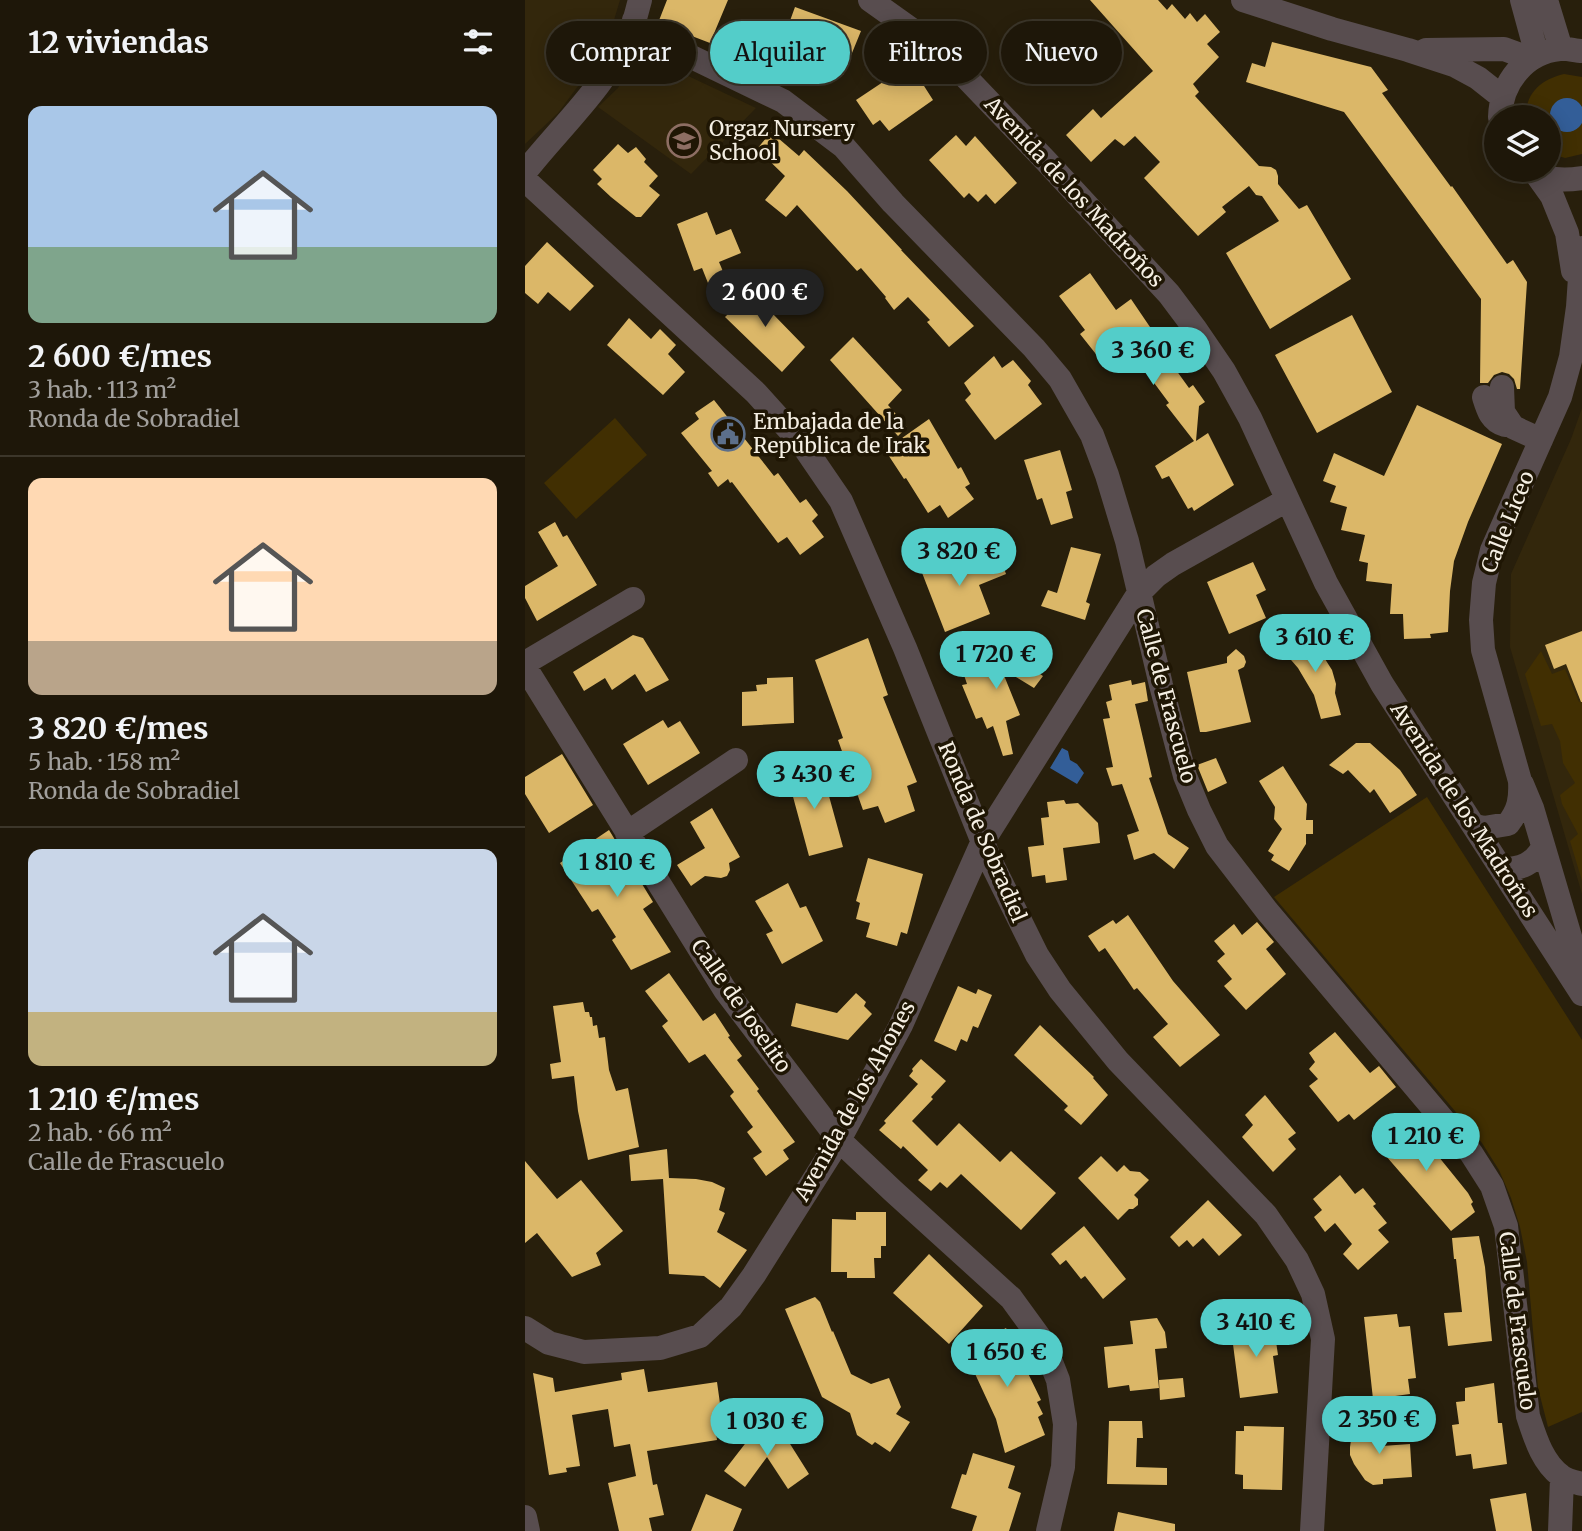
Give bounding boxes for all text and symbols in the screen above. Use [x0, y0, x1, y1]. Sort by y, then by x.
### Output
chip: Comprar [546, 21, 696, 84]
chip: Alquilar [710, 21, 850, 84]
chip: Filtros [864, 21, 987, 84]
chip: Nuevo [1001, 21, 1122, 84]
text: 12 viviendas [28, 23, 209, 61]
icon: filters [459, 23, 497, 61]
street label: Avenida de los Madroños [978, 90, 1170, 293]
map controls [1484, 105, 1561, 182]
button: layers [1484, 105, 1561, 182]
place label: Orgaz Nursery School [709, 115, 856, 166]
school or university icon: Orgaz Nursery School [665, 122, 703, 160]
icon: home [200, 152, 326, 278]
pin: 2 600 € [700, 270, 830, 329]
text: 2 600 € [722, 277, 808, 306]
pin: 3 360 € [1088, 328, 1218, 387]
text: 3 360 € [1111, 335, 1195, 364]
text: 2 600 €/mes [28, 337, 212, 375]
text: 3 hab. · 113 m² [28, 375, 176, 404]
text: Ronda de Sobradiel [28, 404, 240, 433]
place label: Embajada de la República de Irak [753, 408, 927, 459]
public building icon: Embajada de la República de Irak [709, 415, 747, 453]
street label: Calle Liceo [1475, 467, 1540, 577]
icon: home [200, 524, 326, 650]
pin: 3 820 € [894, 528, 1024, 588]
text: 3 820 € [917, 536, 1001, 565]
street label: Calle de Frascuelo [1130, 606, 1203, 786]
pin: 3 610 € [1250, 614, 1380, 674]
text: 3 610 € [1276, 622, 1354, 651]
pin: 1 720 € [931, 632, 1061, 691]
text: 1 720 € [956, 639, 1036, 668]
street label: Avenida de los Madroños [1384, 696, 1544, 922]
text: 3 820 €/mes [28, 709, 208, 747]
street label: Ronda de Sobradiel [932, 737, 1033, 927]
text: 5 hab. · 158 m² [28, 747, 180, 776]
pin: 3 430 € [749, 752, 879, 811]
text: 3 430 € [773, 759, 855, 788]
text: Ronda de Sobradiel [28, 776, 240, 805]
pin: 1 810 € [552, 839, 682, 899]
text: 1 810 € [578, 847, 656, 876]
icon: home [200, 895, 326, 1021]
street label: Calle de Joselito [685, 934, 797, 1078]
street label: Avenida de los Ahones [788, 996, 921, 1207]
text: 1 210 €/mes [28, 1080, 199, 1118]
pin: 1 210 € [1361, 1114, 1491, 1173]
text: 2 hab. · 66 m² [28, 1118, 172, 1147]
text: 1 210 € [1388, 1121, 1464, 1150]
text: Calle de Frascuelo [28, 1147, 225, 1176]
street label: Calle de Frascuelo [1493, 1230, 1542, 1412]
pin: 3 410 € [1191, 1300, 1321, 1359]
text: 3 410 € [1216, 1307, 1296, 1336]
pin: 1 650 € [942, 1330, 1072, 1389]
text: 1 650 € [967, 1337, 1047, 1366]
pin: 2 350 € [1314, 1396, 1444, 1456]
pin: 1 030 € [702, 1398, 832, 1458]
text: 2 350 € [1338, 1404, 1420, 1433]
text: 1 030 € [726, 1406, 808, 1435]

